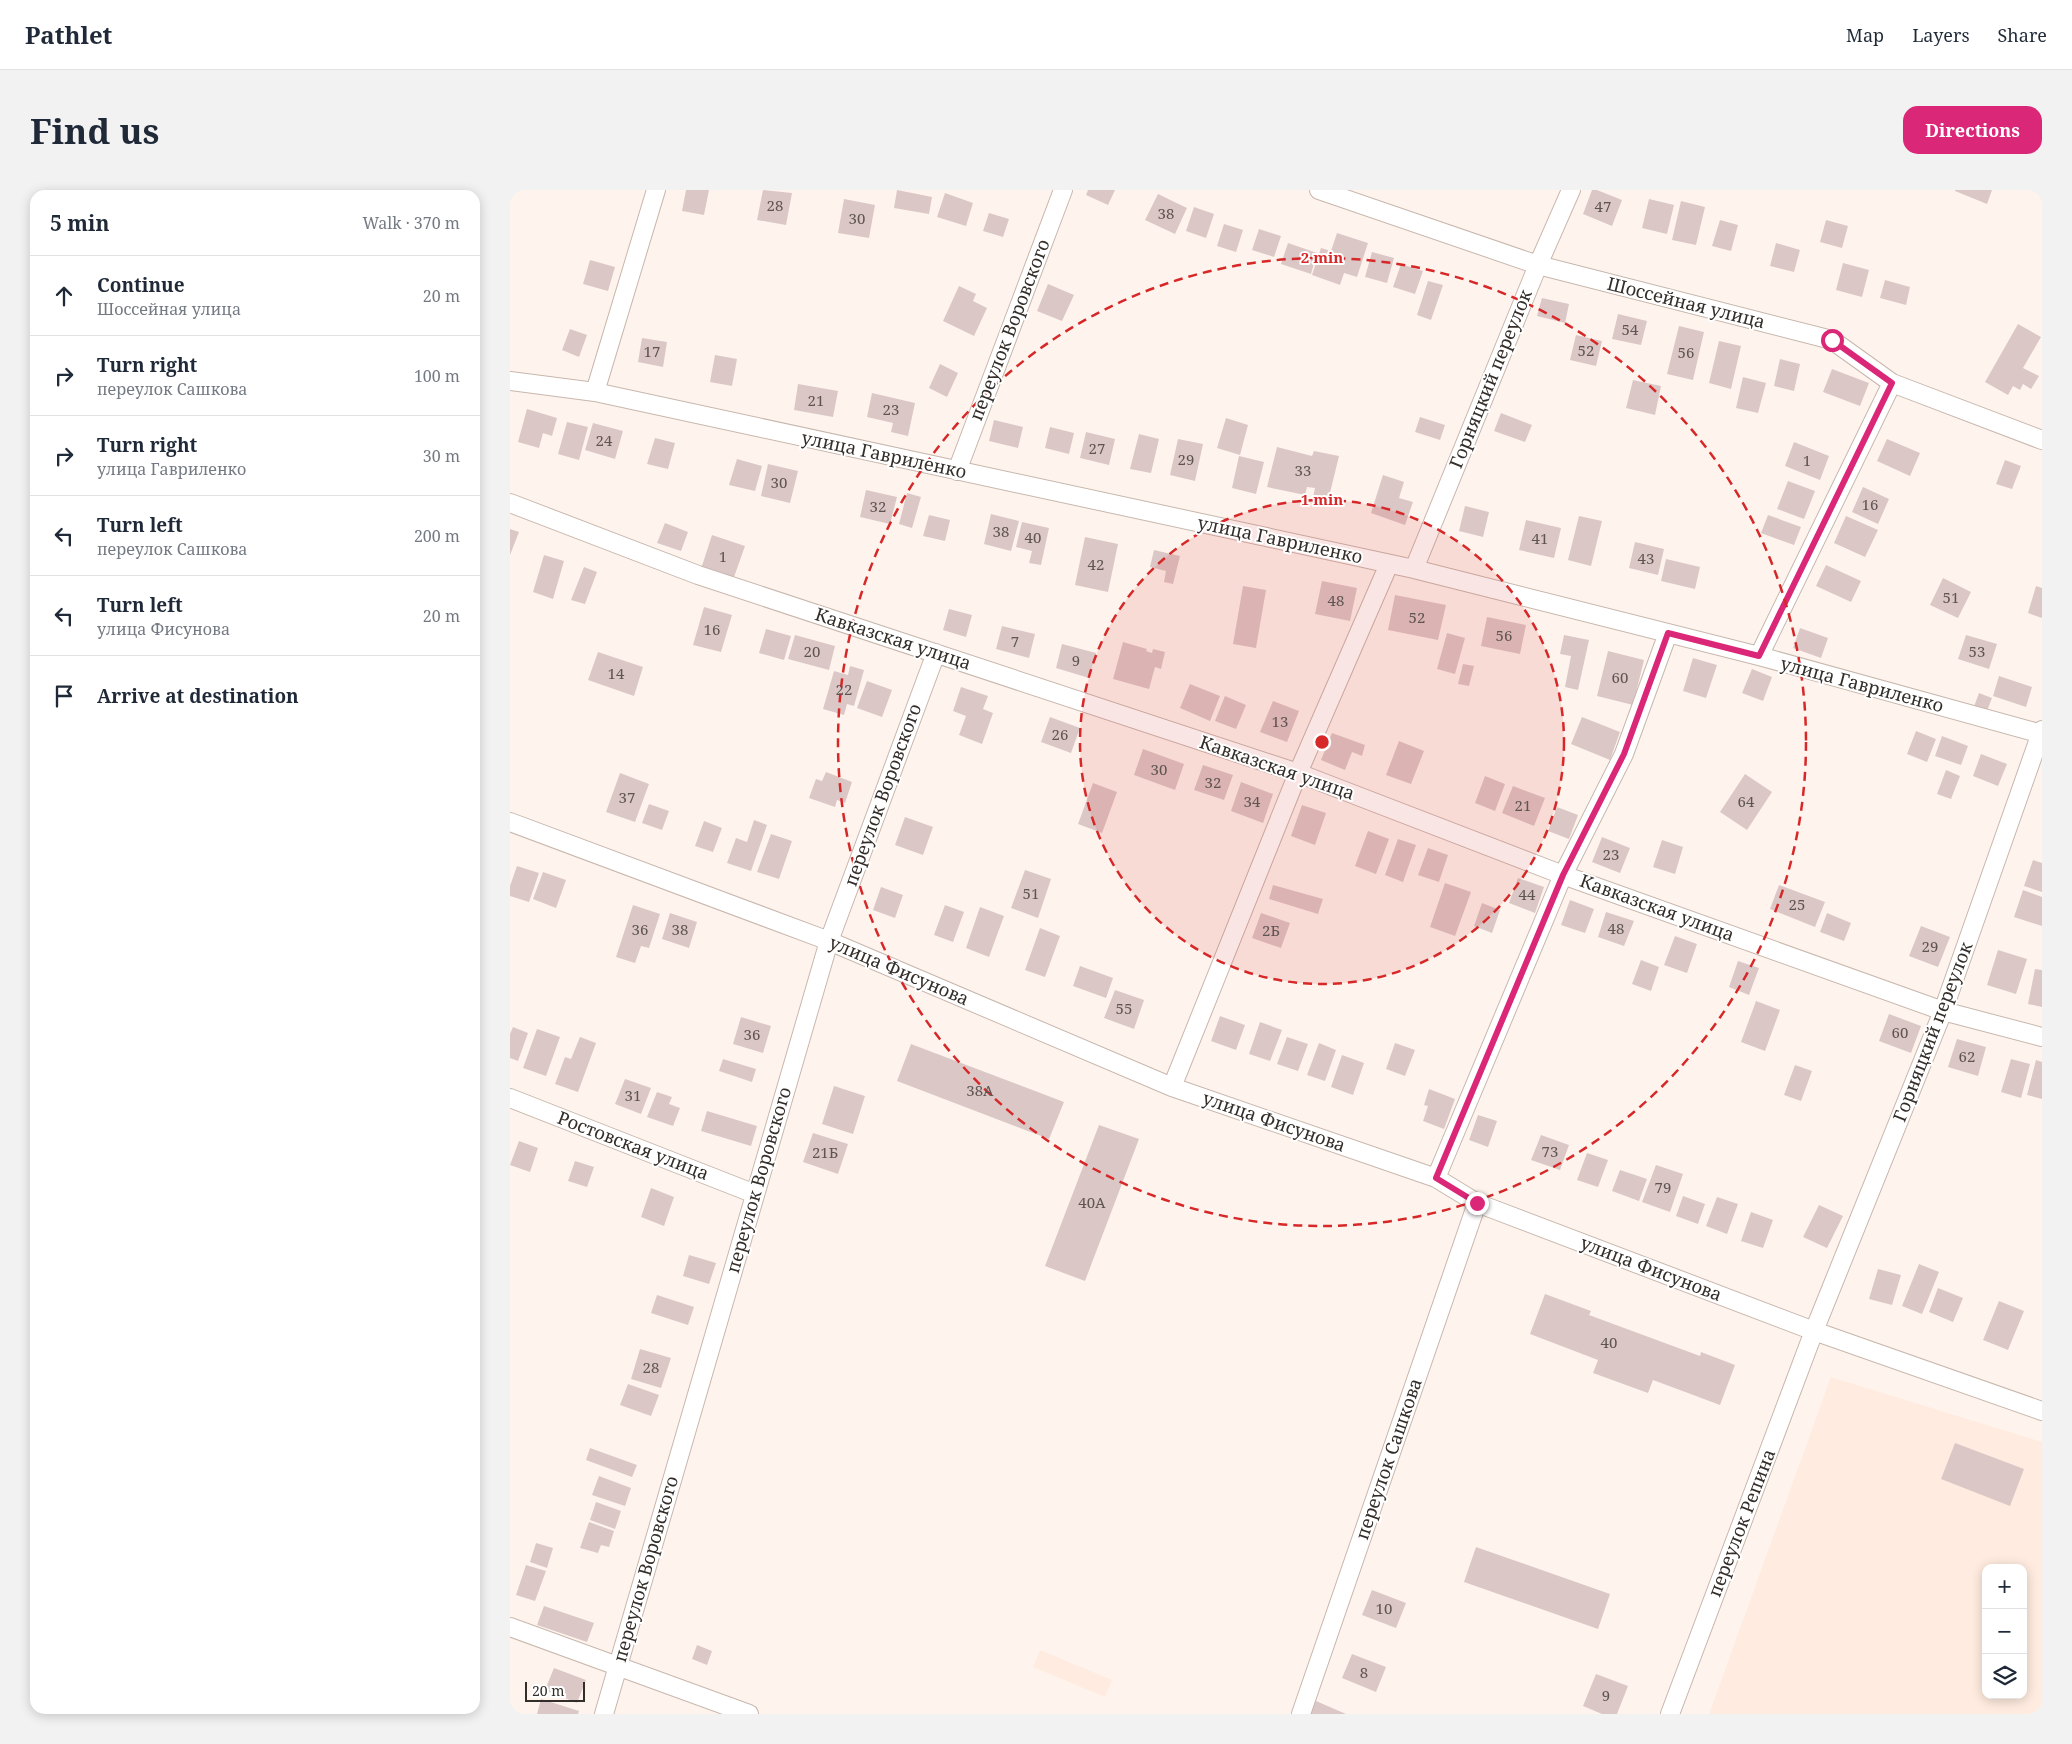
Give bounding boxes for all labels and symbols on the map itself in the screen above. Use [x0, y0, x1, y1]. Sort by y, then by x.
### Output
house number: 28 [767, 195, 783, 215]
house number: 47 [1595, 196, 1611, 216]
house number: 38 [1158, 203, 1174, 223]
house number: 30 [849, 208, 865, 228]
street label: переулок Воровского [963, 235, 1055, 424]
text: 2 min [1301, 247, 1343, 267]
street label: Шоссейная улица [1605, 271, 1768, 333]
street label: Горняцкий переулок [1443, 285, 1537, 472]
house number: 54 [1622, 319, 1639, 339]
route start [1821, 329, 1844, 352]
house number: 52 [1578, 340, 1594, 360]
house number: 17 [644, 341, 660, 361]
house number: 56 [1678, 342, 1694, 362]
house number: 21 [808, 390, 824, 410]
house number: 23 [883, 399, 899, 419]
street label: улица Гавриленко [800, 425, 969, 483]
house number: 24 [596, 430, 613, 450]
house number: 27 [1089, 438, 1105, 458]
house number: 29 [1178, 449, 1194, 469]
house number: 1 [1803, 450, 1811, 470]
house number: 33 [1295, 460, 1311, 480]
house number: 30 [771, 472, 787, 492]
text: 1 min [1301, 489, 1343, 509]
house number: 16 [1862, 494, 1878, 514]
house number: 32 [870, 496, 886, 516]
street label: улица Гавриленко [1196, 510, 1365, 568]
house number: 38 [993, 521, 1009, 541]
house number: 40 [1025, 527, 1041, 547]
house number: 41 [1532, 528, 1548, 548]
house number: 1 [719, 546, 727, 566]
house number: 43 [1638, 548, 1654, 568]
house number: 42 [1088, 554, 1104, 574]
house number: 51 [1943, 587, 1959, 607]
house number: 48 [1328, 590, 1344, 610]
street label: Кавказская улица [812, 602, 974, 675]
house number: 52 [1409, 607, 1425, 627]
house number: 16 [704, 619, 720, 639]
house number: 56 [1496, 625, 1512, 645]
house number: 7 [1011, 631, 1019, 651]
house number: 20 [804, 641, 820, 661]
house number: 53 [1969, 641, 1985, 661]
house number: 9 [1072, 650, 1080, 670]
street label: улица Гавриленко [1778, 651, 1947, 717]
house number: 14 [608, 663, 625, 683]
house number: 60 [1612, 667, 1628, 687]
house number: 22 [836, 679, 852, 699]
street label: переулок Воровского [838, 700, 926, 889]
house number: 13 [1272, 711, 1288, 731]
house number: 26 [1052, 724, 1068, 744]
street label: Кавказская улица [1197, 729, 1358, 805]
centre of rings [1313, 733, 1331, 751]
house number: 30 [1151, 759, 1167, 779]
house number: 32 [1205, 772, 1221, 792]
house number: 37 [619, 787, 635, 807]
house number: 34 [1244, 791, 1261, 811]
house number: 64 [1738, 791, 1755, 811]
house number: 21 [1515, 795, 1531, 815]
house number: 23 [1603, 844, 1619, 864]
street label: Кавказская улица [1577, 868, 1738, 946]
house number: 51 [1023, 883, 1039, 903]
house number: 44 [1519, 884, 1536, 904]
house number: 25 [1789, 894, 1805, 914]
house number: 48 [1608, 918, 1624, 938]
house number: 36 [632, 919, 648, 939]
house number: 38 [672, 919, 688, 939]
house number: 2Б [1262, 920, 1280, 940]
street label: улица Фисунова [826, 930, 973, 1010]
house number: 29 [1922, 936, 1938, 956]
street label: Горняцкий переулок [1887, 938, 1978, 1125]
house number: 55 [1116, 998, 1132, 1018]
house number: 60 [1892, 1022, 1908, 1042]
house number: 36 [744, 1024, 760, 1044]
house number: 62 [1959, 1046, 1975, 1066]
house number: 38А [966, 1080, 994, 1100]
street label: переулок Воровского [720, 1084, 796, 1276]
house number: 31 [625, 1085, 641, 1105]
street label: улица Фисунова [1200, 1085, 1349, 1157]
street label: Ростовская улица [554, 1105, 713, 1185]
house number: 73 [1542, 1141, 1558, 1161]
house number: 21Б [812, 1142, 838, 1162]
house number: 79 [1655, 1177, 1671, 1197]
house number: 40А [1078, 1192, 1106, 1212]
route end [1466, 1192, 1489, 1215]
street label: улица Фисунова [1577, 1230, 1726, 1306]
house number: 40 [1601, 1332, 1617, 1352]
house number: 28 [643, 1357, 659, 1377]
street label: переулок Сашкова [1349, 1375, 1427, 1543]
street label: переулок Репина [1702, 1445, 1780, 1600]
street label: переулок Воровского [607, 1473, 683, 1665]
house number: 10 [1376, 1598, 1392, 1618]
house number: 8 [1360, 1662, 1368, 1682]
scale bar [525, 1679, 585, 1702]
house number: 9 [1602, 1685, 1610, 1705]

